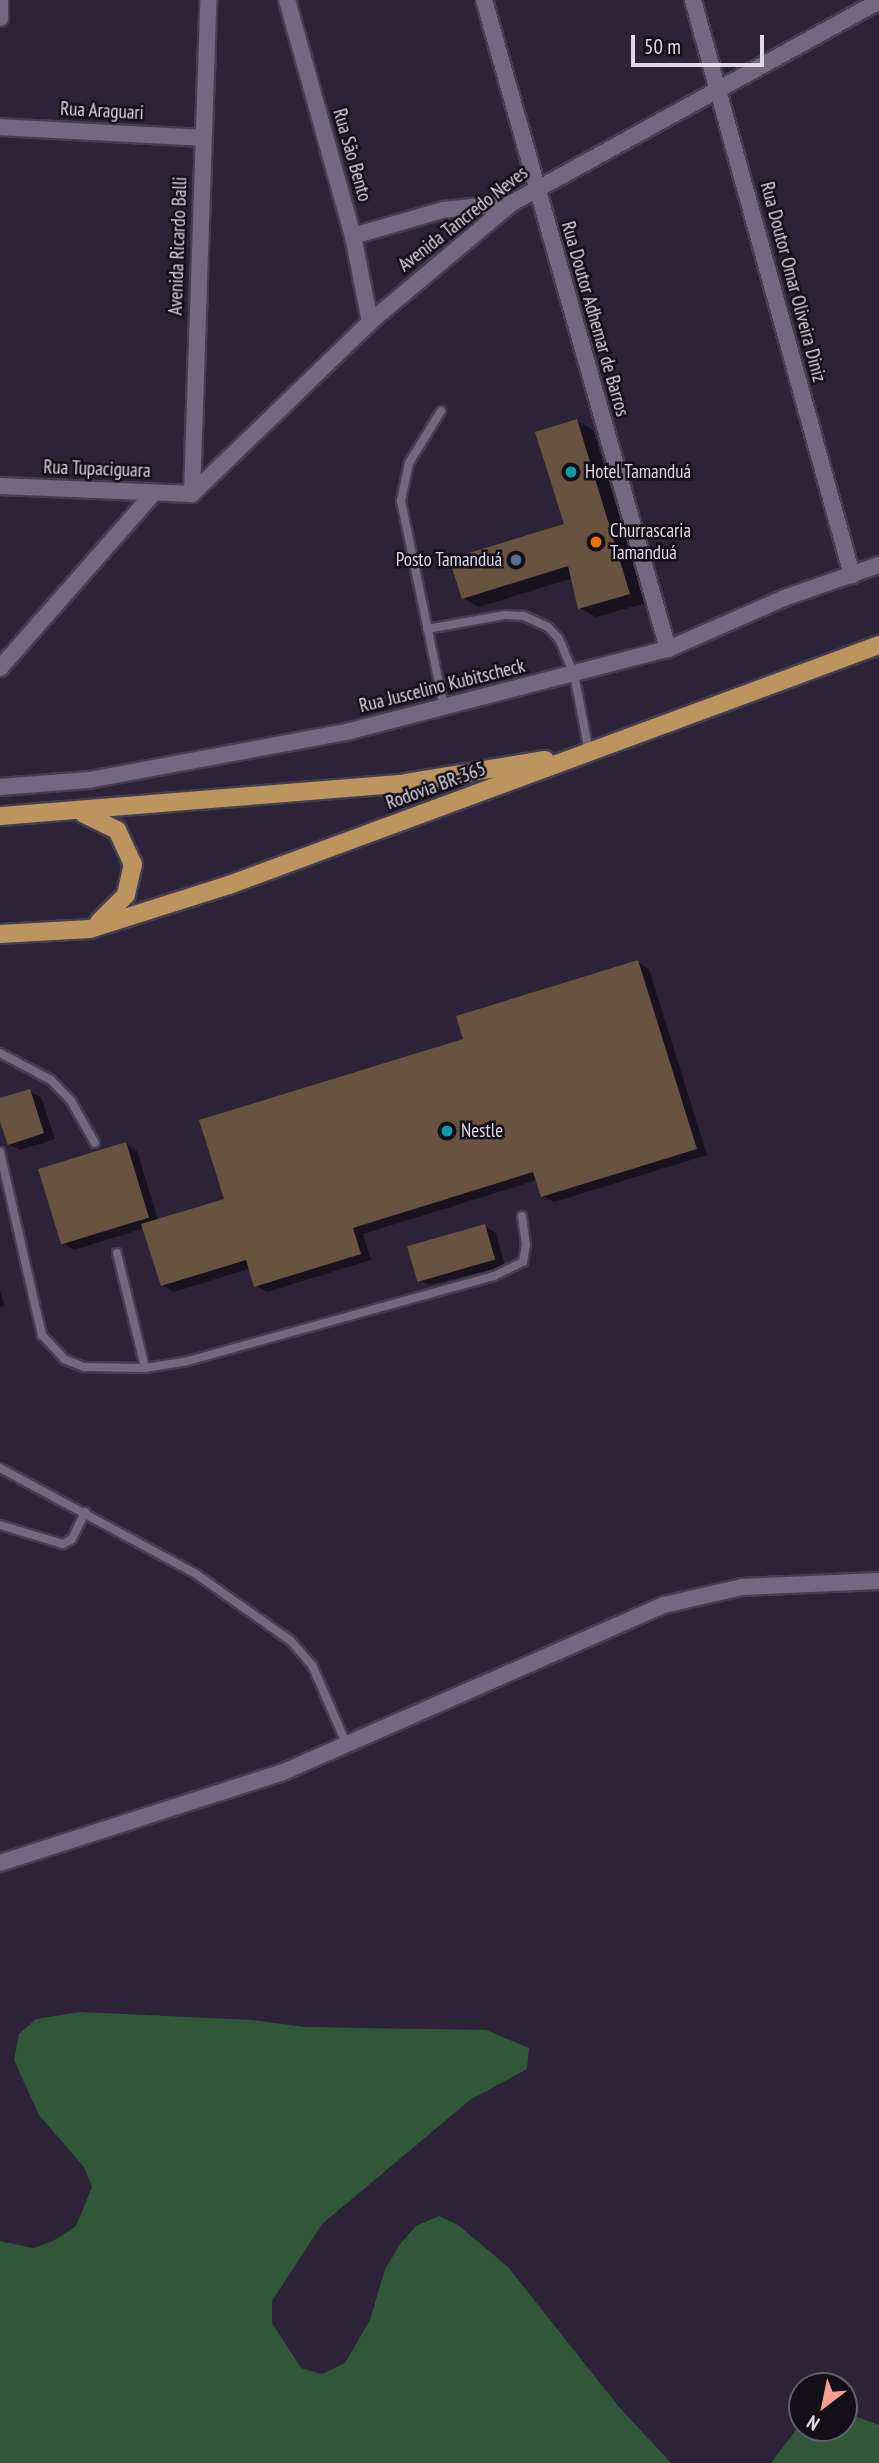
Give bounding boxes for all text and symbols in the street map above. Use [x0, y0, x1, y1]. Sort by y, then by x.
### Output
scale bar [634, 21, 767, 65]
text: 50 m [644, 33, 681, 60]
street label: Rua Araguari [59, 97, 145, 125]
street label: Rua São Bento [328, 106, 376, 204]
street label: Avenida Tancredo Neves [394, 161, 532, 277]
street label: Avenida Ricardo Balli [164, 176, 192, 316]
street label: Rua Doutor Omar Oliveira Diniz [755, 179, 831, 385]
street label: Rua Doutor Adhemar de Barros [556, 219, 634, 419]
street label: Rua Tupaciguara [43, 456, 151, 482]
place label: Hotel Tamanduá [585, 461, 692, 483]
marker: Hotel Tamanduá [563, 464, 579, 480]
place label: Churrascaria Tamanduá [610, 520, 691, 564]
marker: Churrascaria Tamanduá [588, 534, 604, 550]
place label: Posto Tamanduá [395, 549, 502, 571]
marker: Posto Tamanduá [508, 552, 524, 568]
street label: Rua Juscelino Kubitscheck [357, 654, 527, 718]
street label: Rodovia BR-365 [383, 757, 489, 815]
place label: Nestle [461, 1120, 503, 1142]
marker: Nestle [439, 1123, 455, 1139]
north arrow [788, 2372, 858, 2442]
text: N [802, 2410, 824, 2436]

